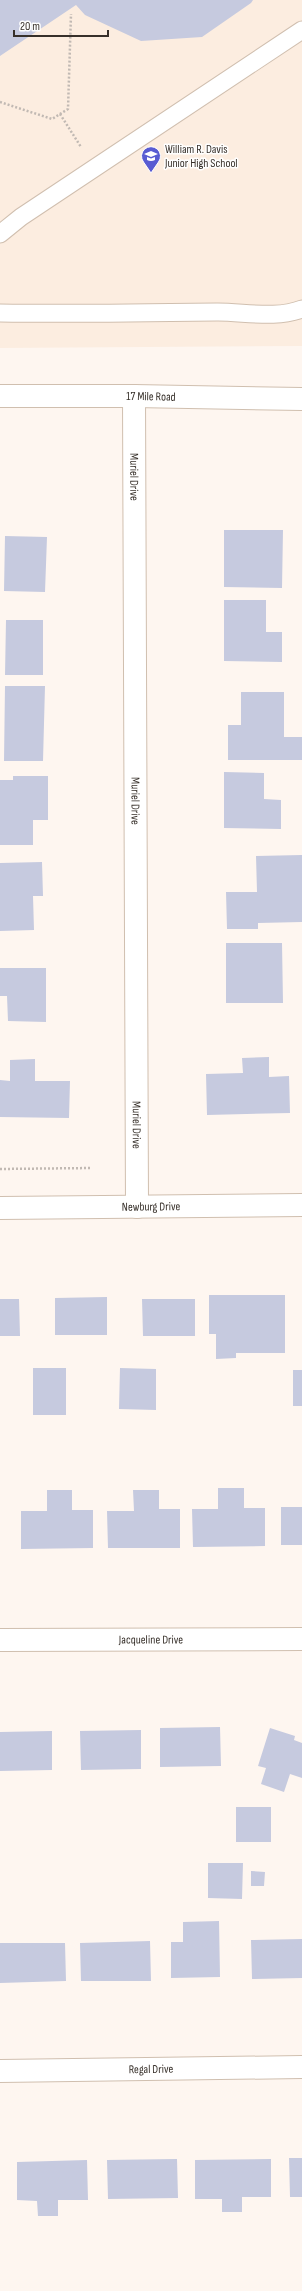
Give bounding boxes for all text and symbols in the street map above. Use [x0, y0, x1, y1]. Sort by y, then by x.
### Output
scale bar [14, 12, 108, 38]
text: 20 m [20, 19, 40, 34]
place label: William R. Davis Junior High School [164, 142, 238, 171]
school or university icon: William R. Davis Junior High School [140, 145, 162, 173]
street label: 17 Mile Road [126, 389, 176, 404]
street label: Muriel Drive [127, 453, 142, 501]
street label: Muriel Drive [128, 777, 143, 825]
street label: Muriel Drive [129, 1101, 144, 1149]
street label: Newburg Drive [122, 1199, 180, 1214]
street label: Jacqueline Drive [118, 1632, 183, 1647]
street label: Regal Drive [129, 2061, 174, 2077]

